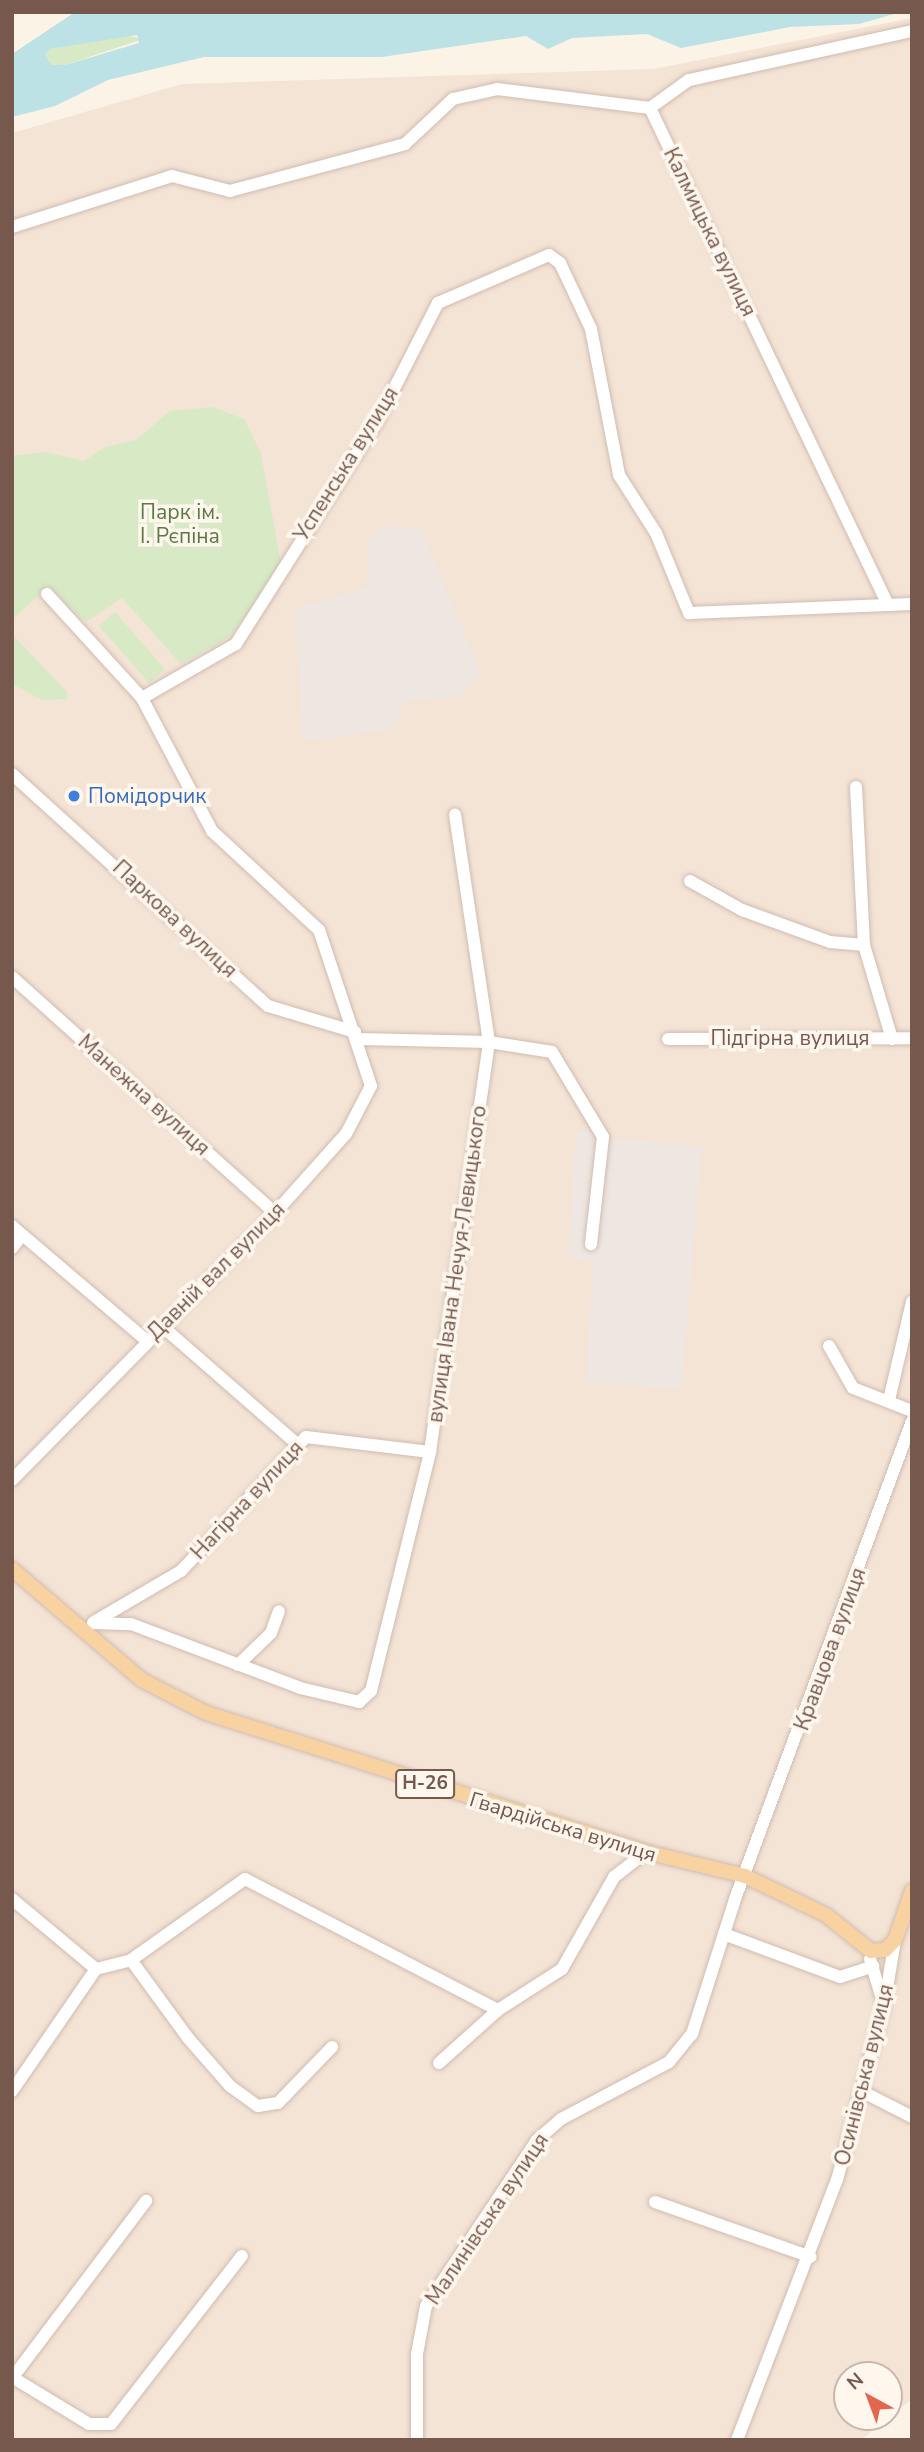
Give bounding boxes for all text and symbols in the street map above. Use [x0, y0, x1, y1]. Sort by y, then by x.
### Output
street label: Калмицька вулиця [658, 144, 762, 320]
street label: Успенська вулиця [288, 382, 404, 546]
park label: Парк ім. І. Рєпіна [140, 499, 220, 549]
place label: Помідорчик [88, 783, 206, 809]
marker: Помідорчик [66, 788, 82, 804]
street label: Паркова вулиця [108, 855, 242, 983]
street label: Підгірна вулиця [710, 1025, 870, 1051]
street label: Манежна вулиця [73, 1029, 215, 1161]
street label: вулиця Івана Нечуя-Левицького [422, 1104, 492, 1424]
street label: Давній вал вулиця [142, 1197, 290, 1345]
street label: Нагірна вулиця [186, 1435, 308, 1565]
street label: Кравцова вулиця [789, 1564, 871, 1734]
road number: Н-26 [394, 1768, 457, 1800]
street label: Гвардійська вулиця [467, 1787, 659, 1867]
street label: Осинівська вулиця [829, 1982, 899, 2168]
street label: Малинівська вулиця [420, 2128, 554, 2310]
north arrow [833, 2361, 903, 2431]
text: N [842, 2367, 869, 2396]

